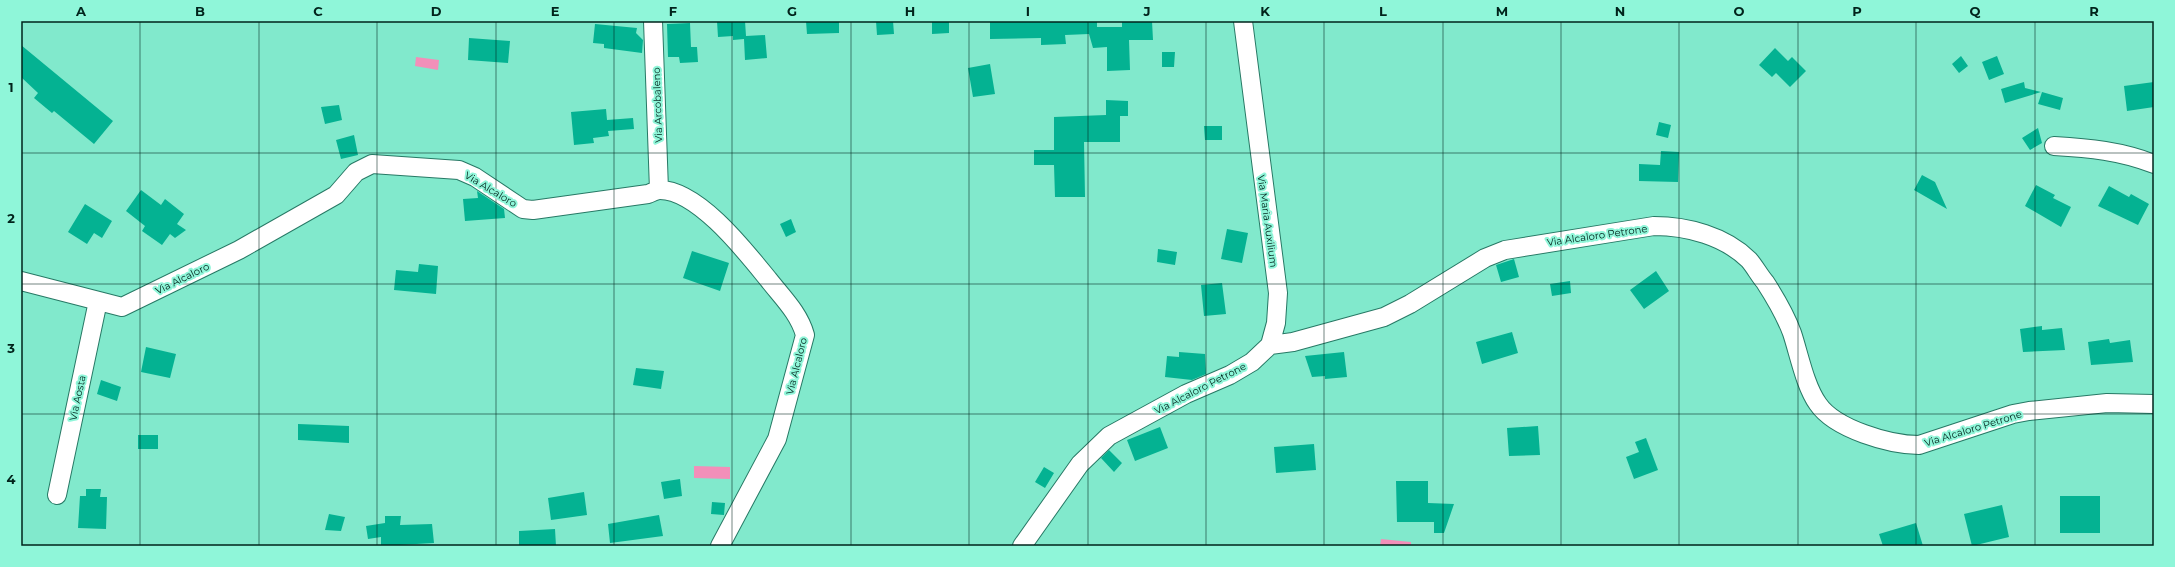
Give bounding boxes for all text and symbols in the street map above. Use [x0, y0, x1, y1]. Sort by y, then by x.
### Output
text: A [75, 3, 87, 19]
text: B [195, 3, 205, 19]
text: C [313, 3, 323, 19]
text: D [431, 3, 442, 19]
text: E [551, 3, 560, 19]
text: F [669, 3, 677, 19]
text: G [787, 3, 797, 19]
text: H [905, 3, 915, 19]
text: I [1026, 3, 1030, 19]
text: J [1142, 3, 1151, 19]
text: K [1260, 3, 1270, 19]
text: L [1379, 3, 1387, 19]
text: M [1496, 3, 1508, 19]
text: N [1615, 3, 1625, 19]
text: O [1734, 3, 1745, 19]
text: P [1852, 3, 1862, 19]
text: Q [1970, 3, 1981, 19]
text: R [2089, 3, 2099, 19]
street label: Via Arcobaleno [650, 67, 665, 143]
text: 1 [8, 79, 14, 95]
street label: Via Alcaloro [462, 169, 519, 210]
street label: Via Maria Auxilium [1255, 174, 1280, 268]
text: 2 [7, 210, 15, 226]
street label: Via Alcaloro Petrone [1546, 222, 1648, 249]
street label: Via Alcaloro [153, 260, 211, 297]
street label: Via Alcaloro [783, 336, 810, 396]
text: 3 [6, 340, 15, 356]
street label: Via Alcaloro Petrone [1152, 360, 1248, 417]
street label: Via Aosta [66, 374, 89, 422]
street label: Via Alcaloro Petrone [1923, 407, 2023, 449]
text: 4 [7, 471, 16, 487]

